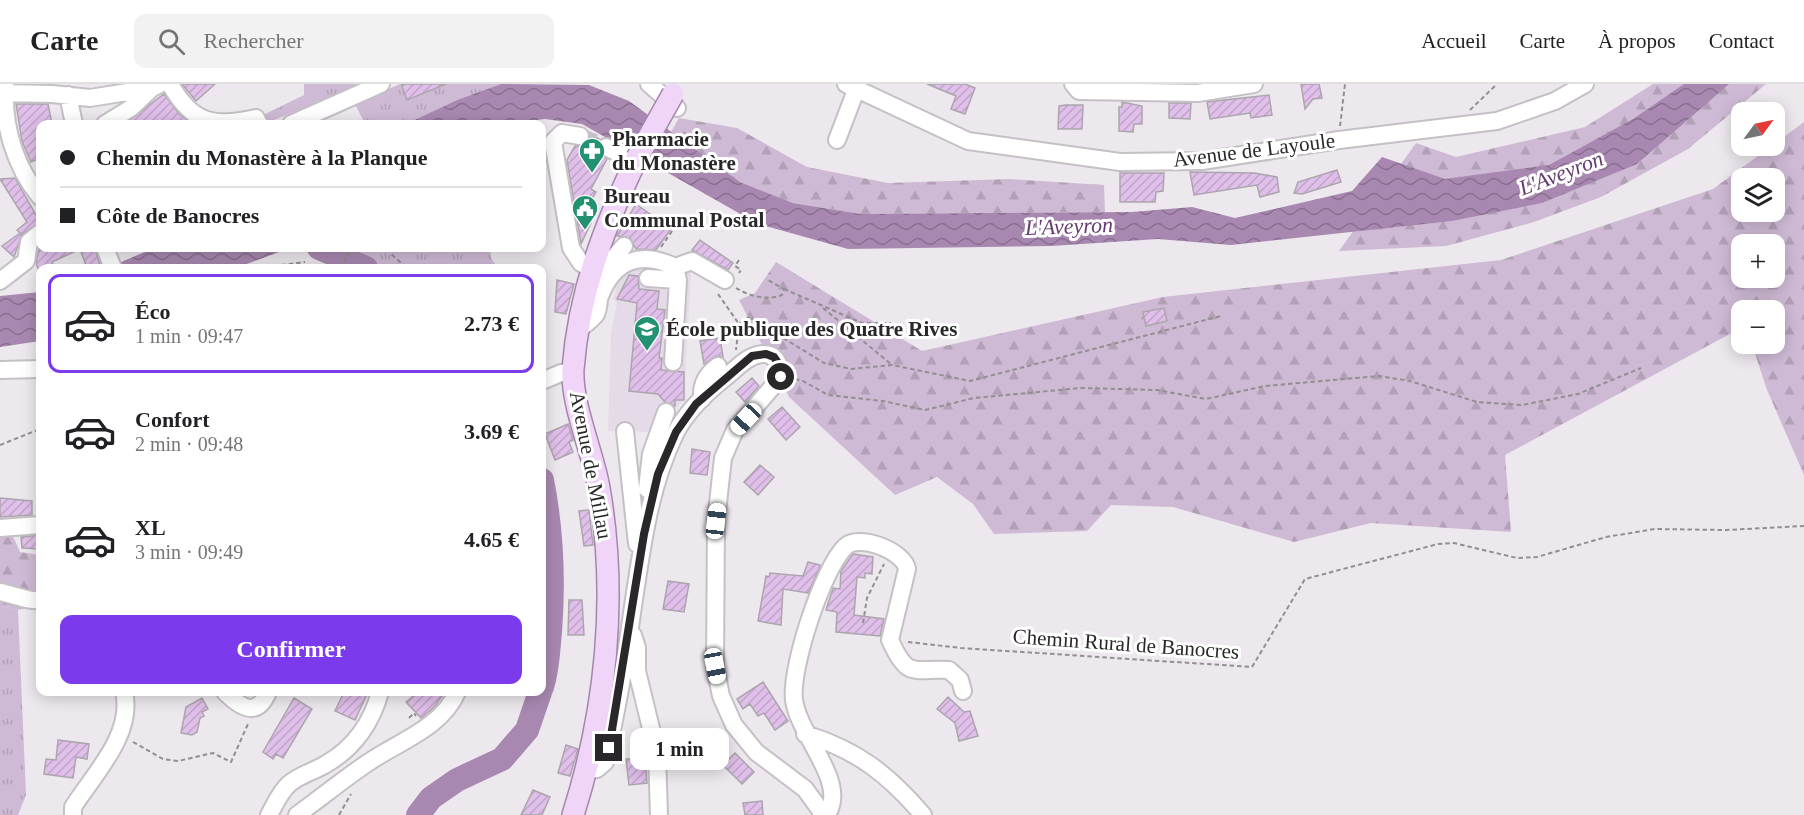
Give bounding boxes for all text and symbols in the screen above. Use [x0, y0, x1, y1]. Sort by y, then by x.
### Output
search box [134, 14, 554, 68]
text: Carte [30, 25, 98, 56]
icon: search [155, 25, 188, 58]
text: Rechercher [203, 28, 304, 53]
text: Accueil [1421, 29, 1487, 53]
text: Carte [1520, 29, 1565, 53]
text: À propos [1598, 29, 1676, 53]
text: Contact [1709, 29, 1774, 53]
north arrow [1731, 102, 1785, 156]
map controls [1731, 102, 1785, 354]
place label: Pharmacie du Monastère [612, 127, 736, 175]
street label: Avenue de Layoule [1172, 128, 1336, 172]
pharmacy icon: Pharmacie du Monastère [577, 136, 607, 174]
text: Chemin du Monastère à la Planque [96, 145, 427, 170]
water label: L'Aveyron [1514, 146, 1607, 201]
button: layers [1731, 168, 1785, 222]
place label: Bureau Communal Postal [604, 184, 765, 232]
public building icon: Bureau Communal Postal [570, 193, 600, 231]
text: Côte de Banocres [96, 203, 259, 228]
water label: L'Aveyron [1023, 212, 1114, 240]
button: + [1731, 234, 1785, 288]
icon: car [63, 297, 117, 351]
text: Éco [135, 299, 170, 324]
button: − [1731, 300, 1785, 354]
text: 2.73 € [464, 311, 519, 336]
school or university icon: École publique des Quatre Rives [632, 314, 662, 352]
place label: École publique des Quatre Rives [666, 317, 957, 341]
text: 1 min · 09:47 [135, 325, 243, 347]
route start [767, 363, 794, 390]
street label: Avenue de Millau [565, 389, 617, 541]
car [727, 400, 765, 438]
icon: car [63, 405, 117, 459]
text: Confort [135, 407, 210, 432]
text: 3.69 € [464, 419, 519, 444]
text: 2 min · 09:48 [135, 433, 243, 455]
car [705, 502, 727, 540]
icon: car [63, 513, 117, 567]
text: XL [135, 515, 166, 540]
text: 4.65 € [464, 527, 519, 552]
text: 3 min · 09:49 [135, 541, 243, 563]
button: Confirmer [60, 615, 522, 684]
street label: Chemin Rural de Banocres [1012, 624, 1240, 664]
car [703, 647, 727, 685]
callout: 1 min [630, 727, 729, 769]
route end [595, 734, 622, 761]
text: 1 min [655, 738, 704, 760]

